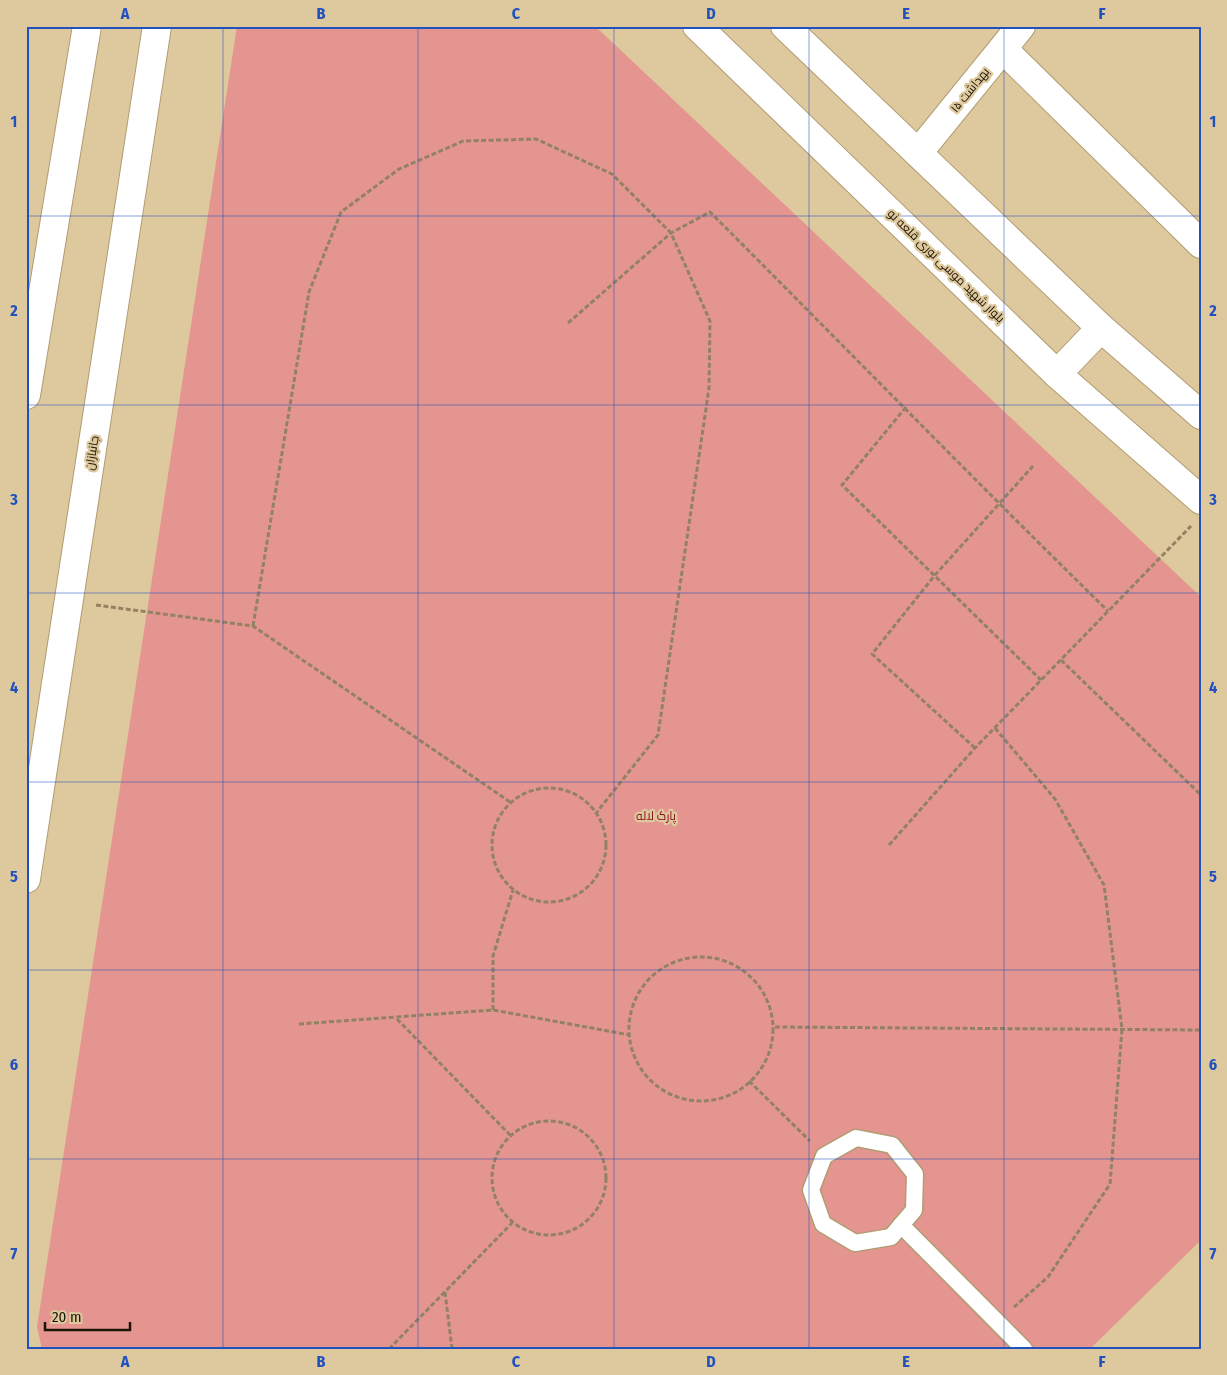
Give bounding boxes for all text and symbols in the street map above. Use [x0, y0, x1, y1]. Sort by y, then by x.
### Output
text: A [120, 4, 130, 23]
text: B [317, 4, 326, 23]
text: C [512, 4, 521, 23]
text: D [706, 4, 716, 23]
text: E [902, 4, 910, 23]
text: F [1098, 4, 1106, 23]
street label: بهداشت ۱۵ [948, 65, 992, 115]
text: 1 [11, 112, 17, 131]
text: 1 [1210, 112, 1216, 131]
street label: بلوار شهید موسی نوری قلعه نو [885, 206, 1007, 326]
text: 2 [9, 301, 18, 320]
text: 2 [1208, 301, 1217, 320]
street label: جانبازان [82, 435, 102, 471]
text: 3 [9, 490, 18, 509]
text: 3 [1208, 490, 1217, 509]
text: 4 [10, 678, 18, 697]
text: 4 [1209, 678, 1217, 697]
park label: پارک لاله [636, 809, 677, 825]
text: 5 [10, 867, 18, 886]
text: 5 [1209, 867, 1217, 886]
text: 6 [10, 1055, 18, 1074]
text: 6 [1209, 1055, 1217, 1074]
text: 7 [11, 1244, 18, 1263]
text: 7 [1210, 1244, 1217, 1263]
scale bar [45, 1300, 130, 1332]
text: 20 m [52, 1308, 82, 1326]
text: A [120, 1352, 130, 1371]
text: B [317, 1352, 326, 1371]
text: C [512, 1352, 521, 1371]
text: D [706, 1352, 716, 1371]
text: E [902, 1352, 910, 1371]
text: F [1098, 1352, 1106, 1371]

